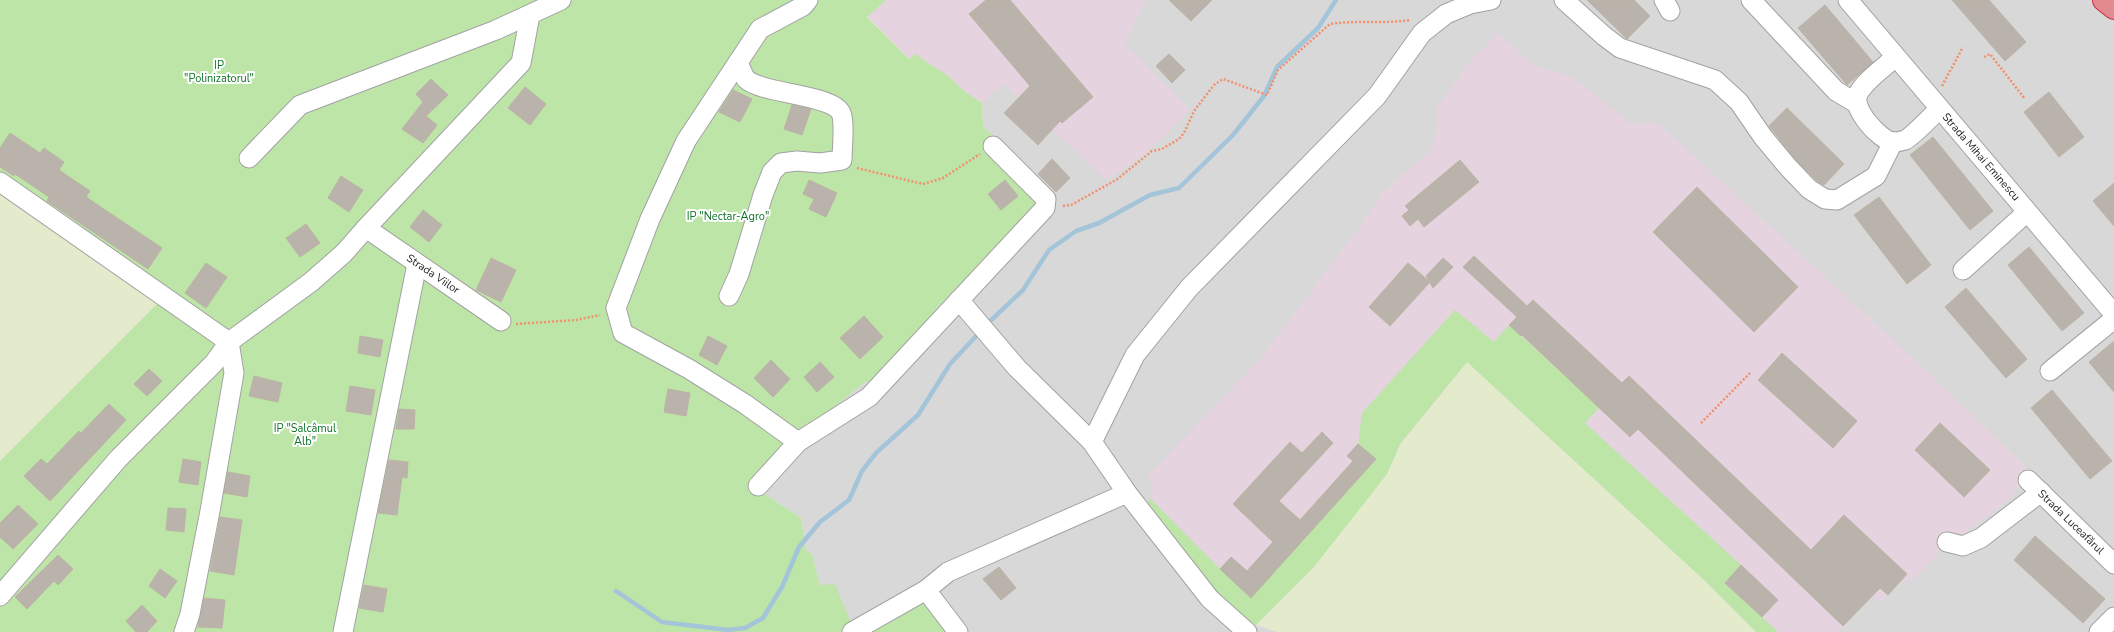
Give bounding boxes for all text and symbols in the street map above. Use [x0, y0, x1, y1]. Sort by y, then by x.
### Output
park label: IP "Polinizatorul" [184, 58, 254, 86]
street label: Strada Mihai Eminescu [1939, 110, 2023, 204]
park label: IP "Nectar-Agro" [687, 209, 769, 224]
street label: Strada Viilor [403, 251, 463, 297]
park label: IP "Salcâmul Alb" [274, 421, 337, 449]
street label: Strada Luceafărul [2035, 486, 2108, 558]

